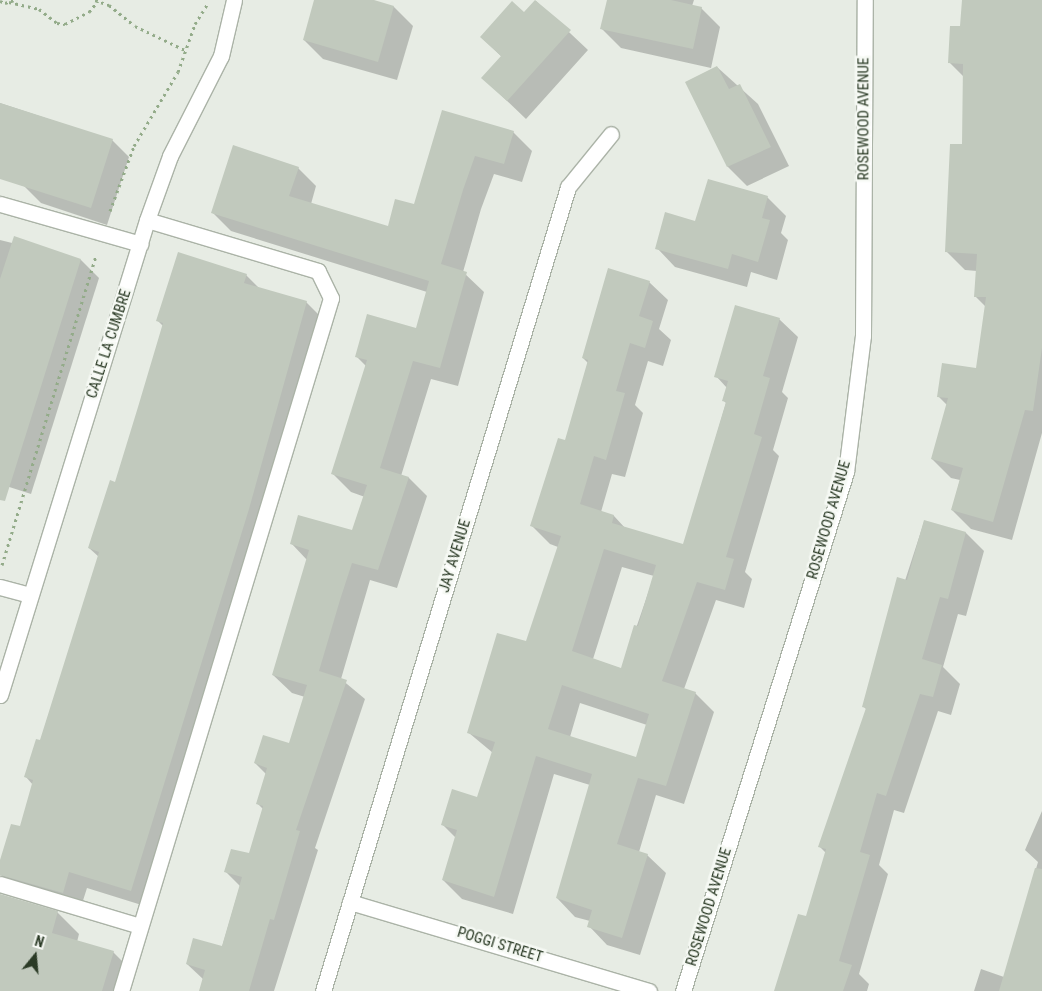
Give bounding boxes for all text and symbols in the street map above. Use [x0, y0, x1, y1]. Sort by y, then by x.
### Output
street label: ROSEWOOD AVENUE [855, 58, 873, 180]
street label: CALLE LA CUMBRE [83, 287, 135, 401]
street label: ROSEWOOD AVENUE [803, 459, 855, 581]
street label: JAY AVENUE [435, 517, 475, 595]
street label: ROSEWOOD AVENUE [682, 846, 736, 968]
street label: POGGI STREET [455, 923, 545, 967]
north arrow [10, 931, 60, 981]
text: N [33, 933, 46, 951]

